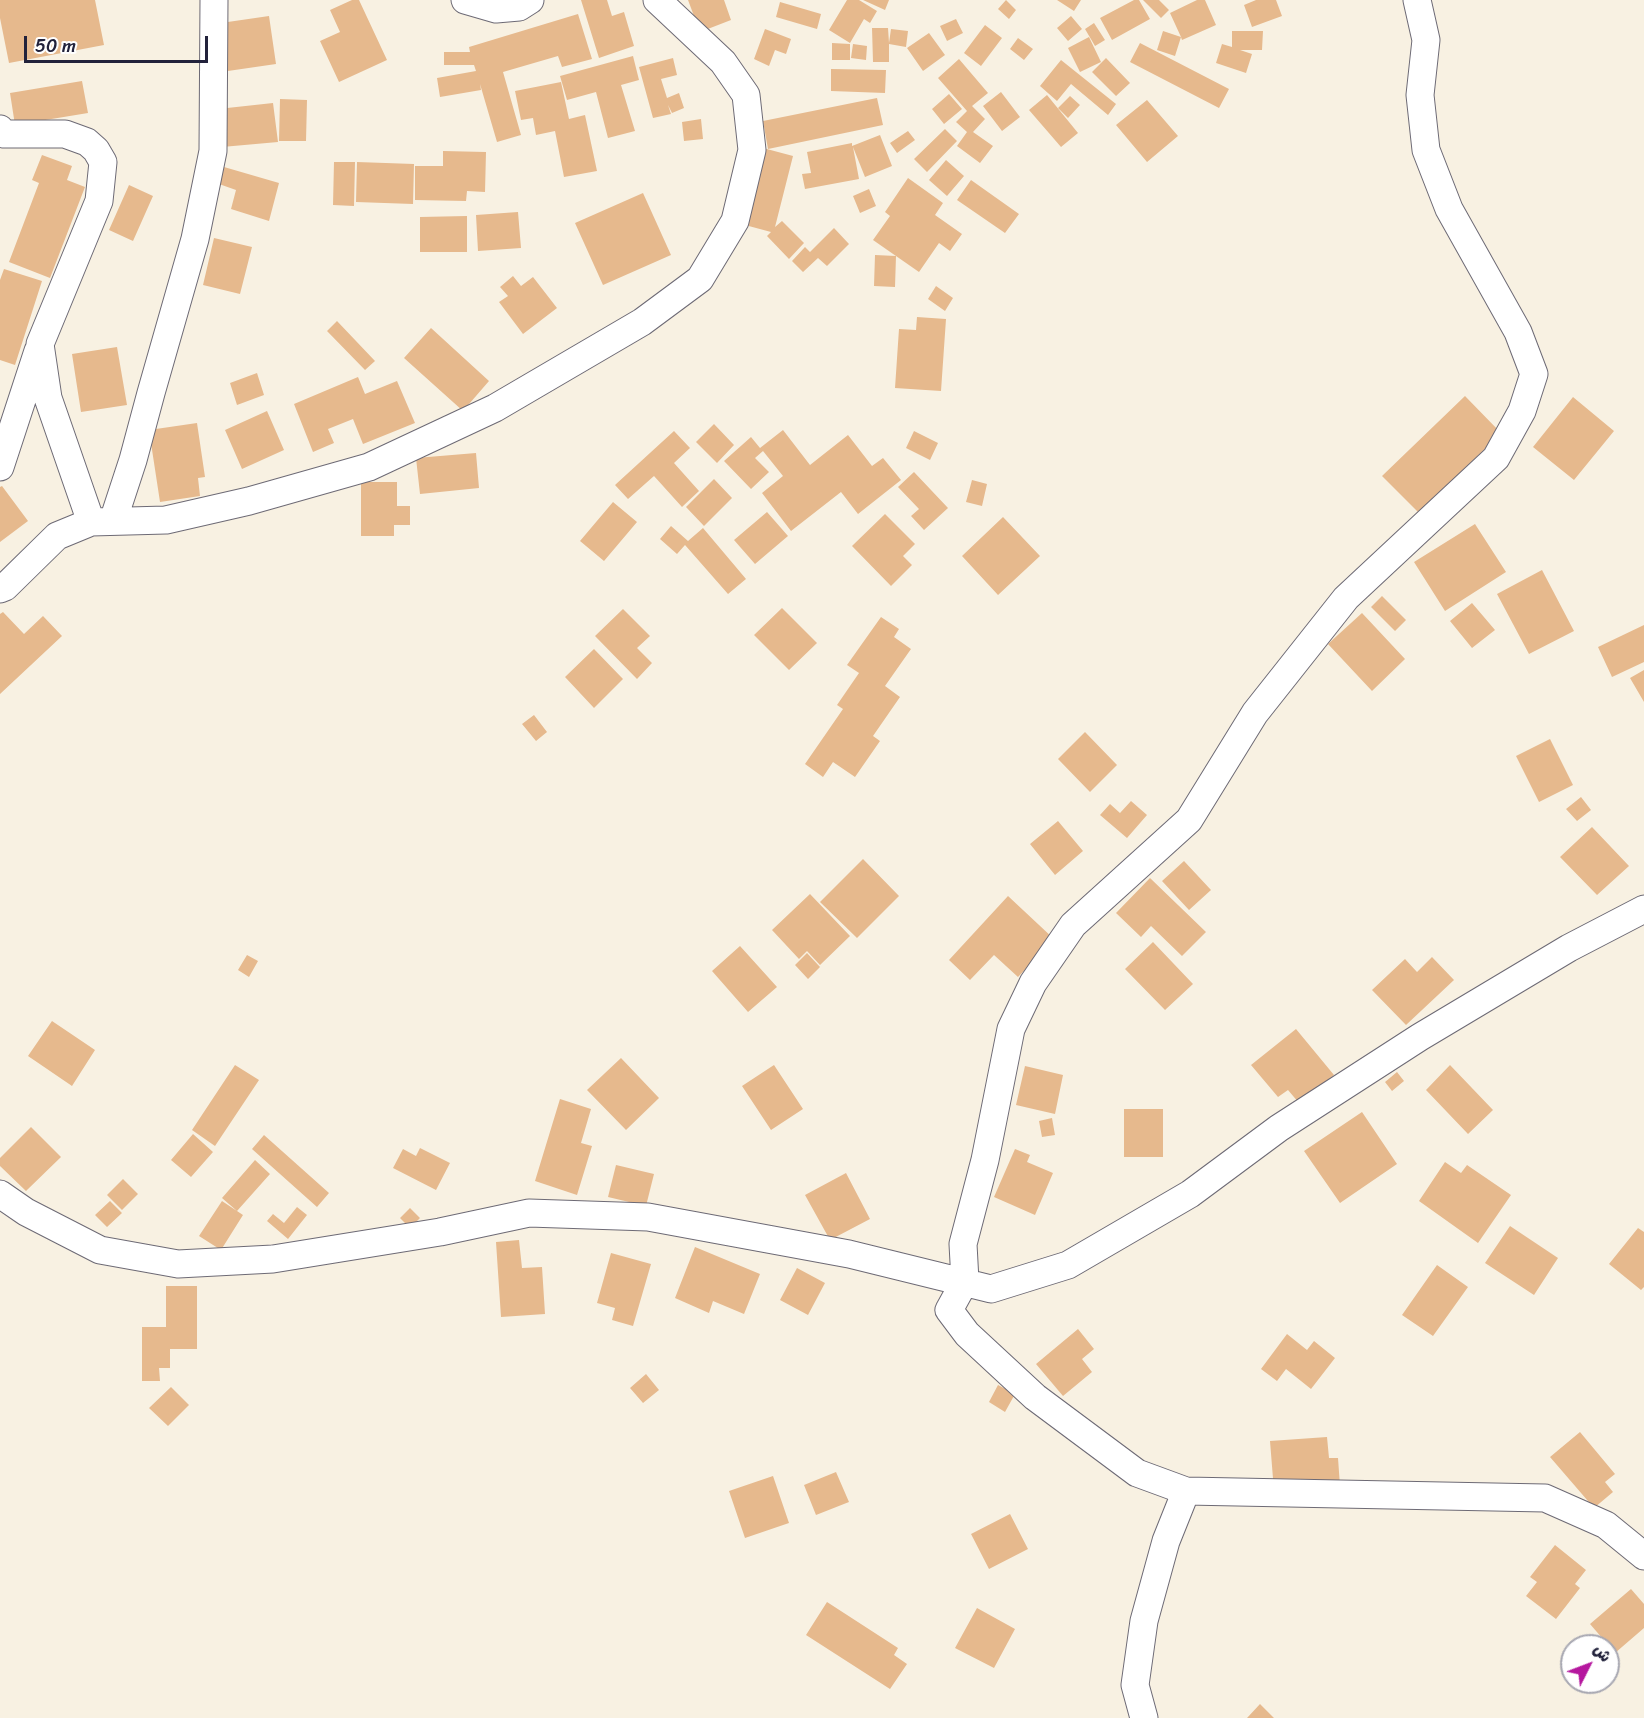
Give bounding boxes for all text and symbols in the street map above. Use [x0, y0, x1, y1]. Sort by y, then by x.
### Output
scale bar [27, 24, 212, 62]
text: 50 m [35, 30, 76, 62]
north arrow [1560, 1634, 1620, 1694]
text: ش [1586, 1637, 1619, 1669]

